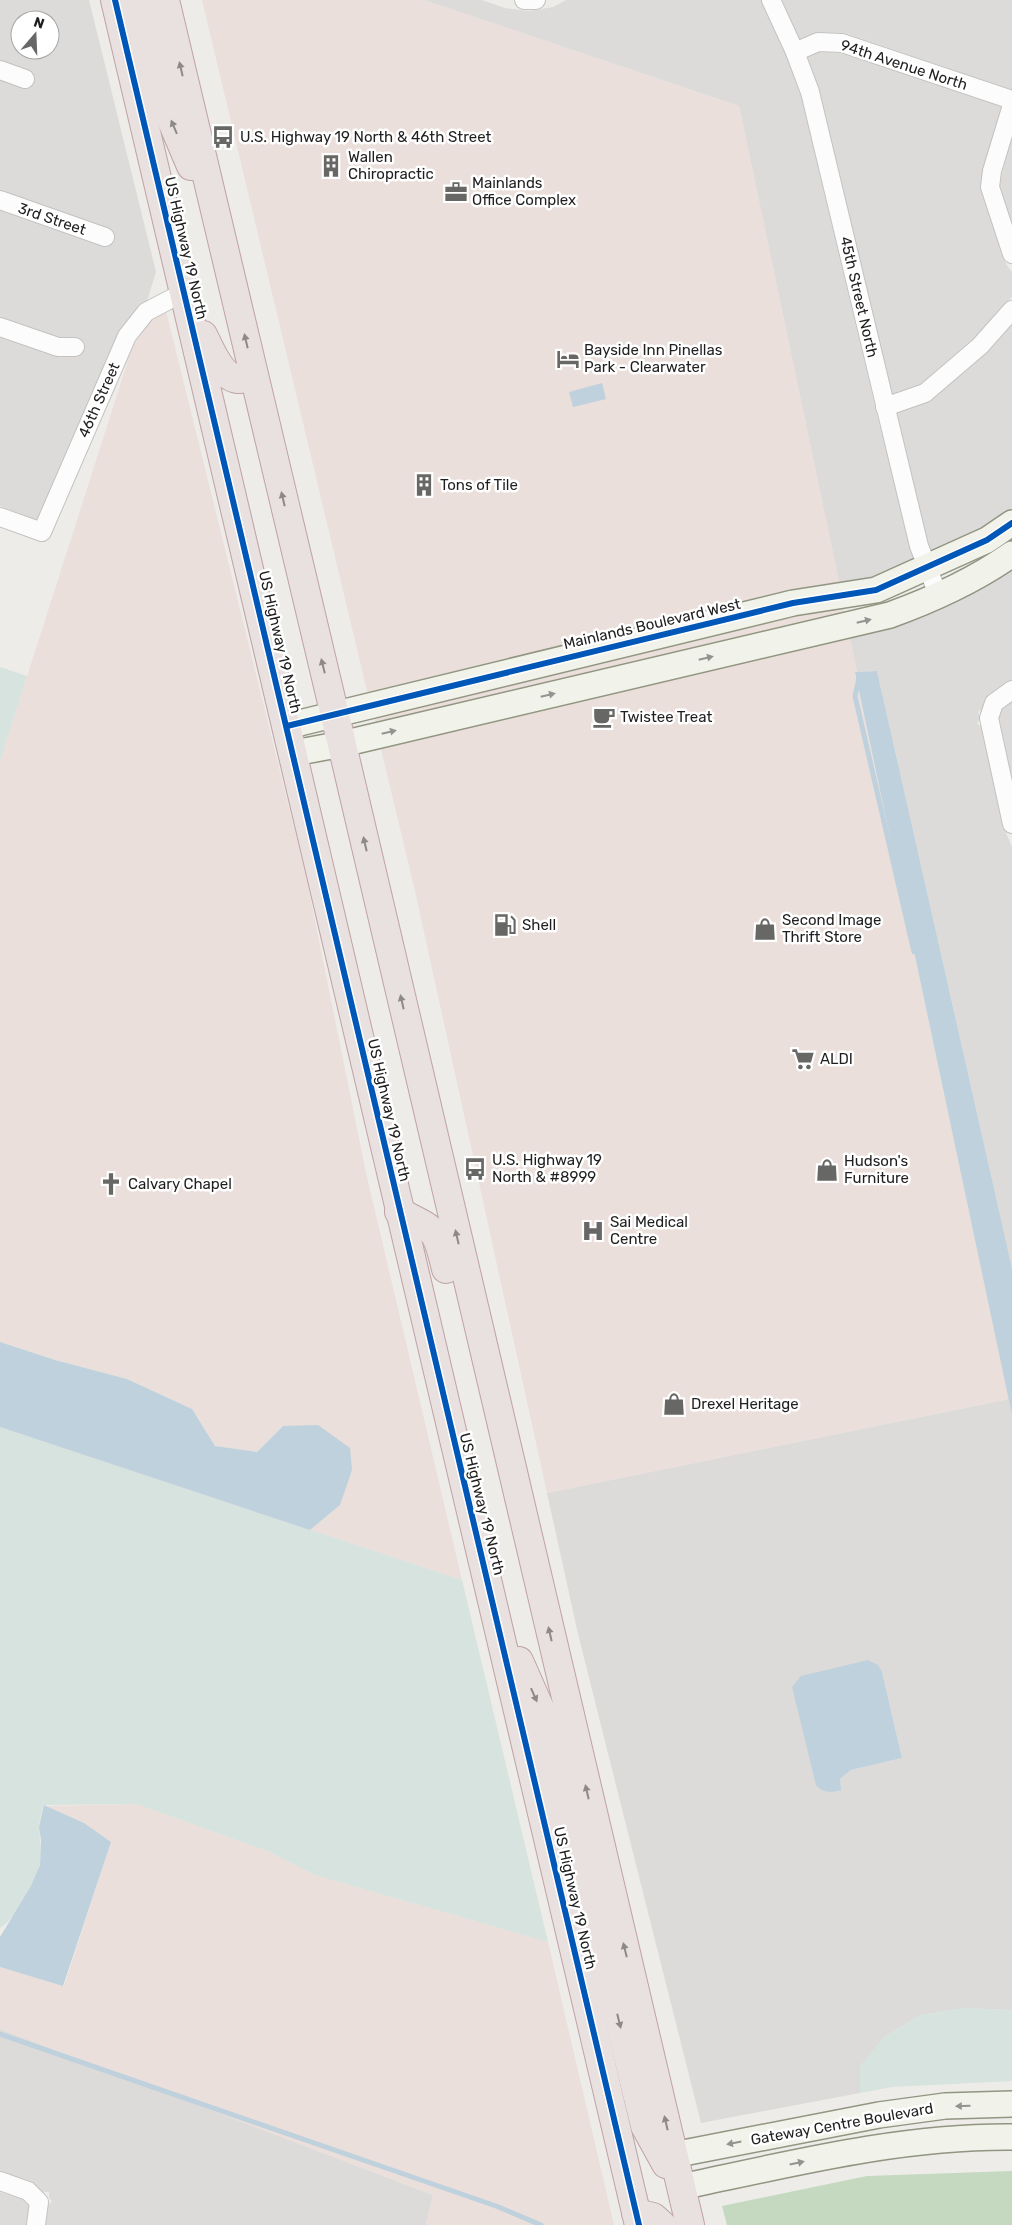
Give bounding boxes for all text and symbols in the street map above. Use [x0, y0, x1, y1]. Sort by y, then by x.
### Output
north arrow [10, 10, 60, 60]
text: N [32, 14, 47, 33]
street label: 94th Avenue North [838, 36, 970, 94]
one-way arrow [177, 62, 185, 77]
one-way arrow [170, 120, 178, 134]
bus stop icon: U.S. Highway 19 North & 46th Street [210, 124, 236, 150]
place label: U.S. Highway 19 North & 46th Street [240, 128, 492, 146]
place label: Wallen Chiropractic [348, 148, 434, 183]
building icon: Wallen Chiropractic [318, 153, 344, 179]
place label: Mainlands Office Complex [472, 174, 576, 209]
street label: US Highway 19 North [161, 175, 211, 321]
office icon: Mainlands Office Complex [443, 179, 469, 205]
street label: 3rd Street [16, 199, 88, 239]
street label: 45th Street North [836, 235, 882, 359]
one-way arrow [242, 334, 250, 349]
place label: Bayside Inn Pinellas Park - Clearwater [584, 341, 723, 376]
hotel icon: Bayside Inn Pinellas Park - Clearwater [555, 346, 581, 372]
street label: 46th Street [74, 359, 124, 440]
building icon: Tons of Tile [411, 472, 437, 498]
place label: Tons of Tile [440, 476, 518, 494]
one-way arrow [279, 492, 287, 507]
street label: US Highway 19 North [255, 569, 305, 715]
street label: Mainlands Boulevard West [562, 595, 743, 653]
one-way arrow [856, 617, 871, 625]
one-way arrow [698, 654, 713, 662]
one-way arrow [319, 658, 327, 673]
one-way arrow [540, 691, 555, 699]
cafe icon: Twistee Treat [591, 704, 617, 730]
place label: Twistee Treat [620, 708, 712, 726]
one-way arrow [382, 728, 397, 736]
one-way arrow [361, 836, 369, 851]
place label: Second Image Thrift Store [782, 911, 881, 946]
fuel station icon: Shell [492, 912, 518, 938]
place label: Shell [522, 916, 556, 934]
shop icon: Second Image Thrift Store [752, 916, 778, 942]
one-way arrow [398, 994, 406, 1009]
street label: US Highway 19 North [364, 1037, 414, 1183]
supermarket icon: ALDI [790, 1046, 816, 1072]
place label: ALDI [820, 1050, 853, 1068]
place label: U.S. Highway 19 North & #8999 [492, 1151, 602, 1186]
place label: Hudson's Furniture [844, 1152, 909, 1187]
bus stop icon: U.S. Highway 19 North & #8999 [462, 1156, 488, 1182]
shop icon: Hudson's Furniture [814, 1157, 840, 1183]
church icon: Calvary Chapel [98, 1171, 124, 1197]
place label: Calvary Chapel [128, 1175, 232, 1193]
place label: Sai Medical Centre [610, 1213, 688, 1248]
hospital icon: Sai Medical Centre [580, 1218, 606, 1244]
one-way arrow [453, 1230, 461, 1245]
shop icon: Drexel Heritage [661, 1391, 687, 1417]
place label: Drexel Heritage [691, 1395, 799, 1413]
street label: US Highway 19 North [456, 1431, 508, 1577]
one-way arrow [546, 1626, 554, 1641]
one-way arrow [530, 1688, 538, 1702]
one-way arrow [583, 1785, 591, 1800]
street label: US Highway 19 North [550, 1825, 600, 1971]
one-way arrow [621, 1943, 629, 1958]
one-way arrow [615, 2013, 623, 2028]
street label: Gateway Centre Boulevard [749, 2099, 935, 2149]
one-way arrow [955, 2102, 971, 2110]
one-way arrow [662, 2115, 670, 2130]
one-way arrow [726, 2139, 742, 2147]
one-way arrow [790, 2159, 805, 2167]

